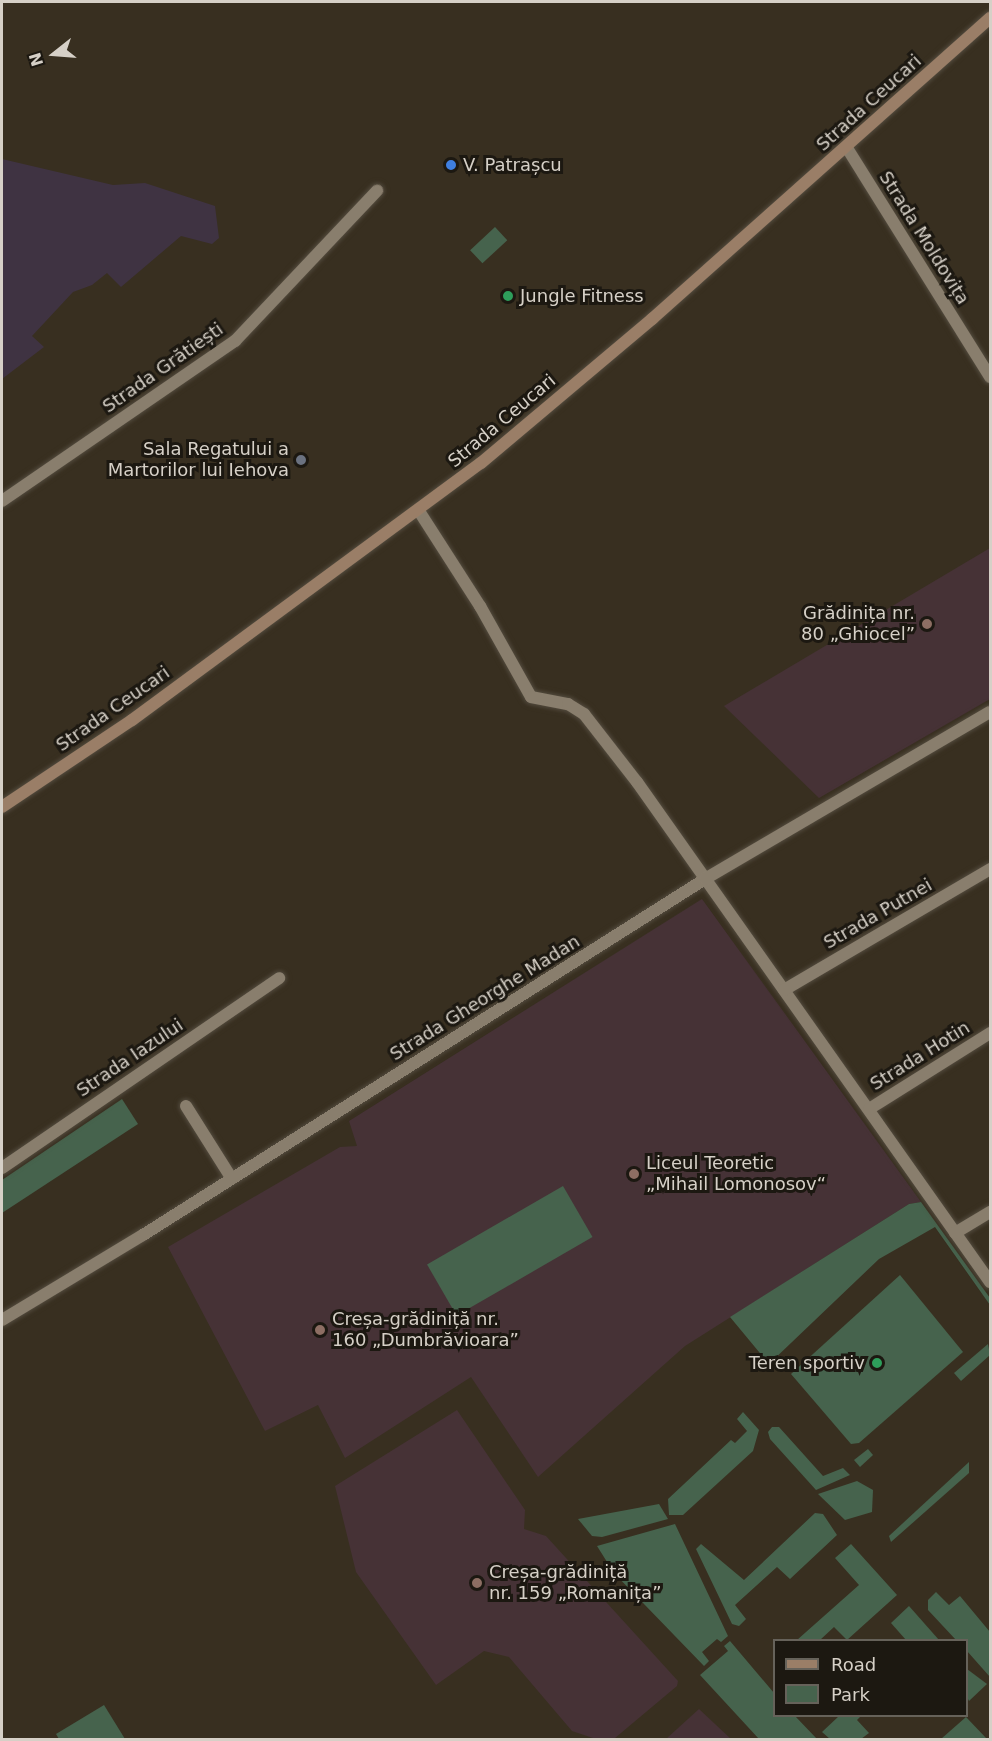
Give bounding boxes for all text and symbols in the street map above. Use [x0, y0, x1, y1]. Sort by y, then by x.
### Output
north arrow [24, 24, 84, 84]
text: N [25, 50, 47, 69]
street label: Strada Ceucari [812, 50, 926, 156]
place label: V. Patrașcu [463, 154, 562, 176]
marker: V. Patrașcu [444, 158, 458, 172]
street label: Strada Moldovița [874, 167, 974, 309]
place label: Jungle Fitness [520, 285, 644, 307]
marker: Jungle Fitness [501, 289, 515, 303]
street label: Strada Grătiești [99, 318, 227, 418]
street label: Strada Ceucari [444, 370, 560, 472]
place label: Sala Regatului a Martorilor lui Iehova [108, 439, 289, 482]
marker: Sala Regatului a Martorilor lui Iehova [294, 453, 308, 467]
place label: Grădinița nr. 80 „Ghiocel” [801, 603, 915, 646]
marker: Grădinița nr. 80 „Ghiocel” [920, 617, 934, 631]
street label: Strada Ceucari [52, 662, 174, 756]
street label: Strada Putnei [820, 874, 936, 954]
street label: Strada Gheorghe Madan [386, 931, 584, 1065]
street label: Strada Iazului [73, 1014, 187, 1102]
street label: Strada Hotin [866, 1017, 974, 1095]
place label: Liceul Teoretic „Mihail Lomonosov“ [646, 1153, 826, 1196]
marker: Liceul Teoretic „Mihail Lomonosov“ [627, 1167, 641, 1181]
place label: Creșa-grădiniță nr. 160 „Dumbrăvioara” [332, 1309, 519, 1352]
marker: Creșa-grădiniță nr. 160 „Dumbrăvioara” [313, 1323, 327, 1337]
place label: Teren sportiv [749, 1352, 865, 1374]
marker: Teren sportiv [870, 1356, 884, 1370]
place label: Creșa-grădiniță nr. 159 „Romanița” [489, 1562, 661, 1604]
marker: Creșa-grădiniță nr. 159 „Romanița” [470, 1576, 484, 1590]
legend [773, 1639, 968, 1717]
text: Road [831, 1654, 876, 1675]
text: Park [831, 1684, 870, 1705]

